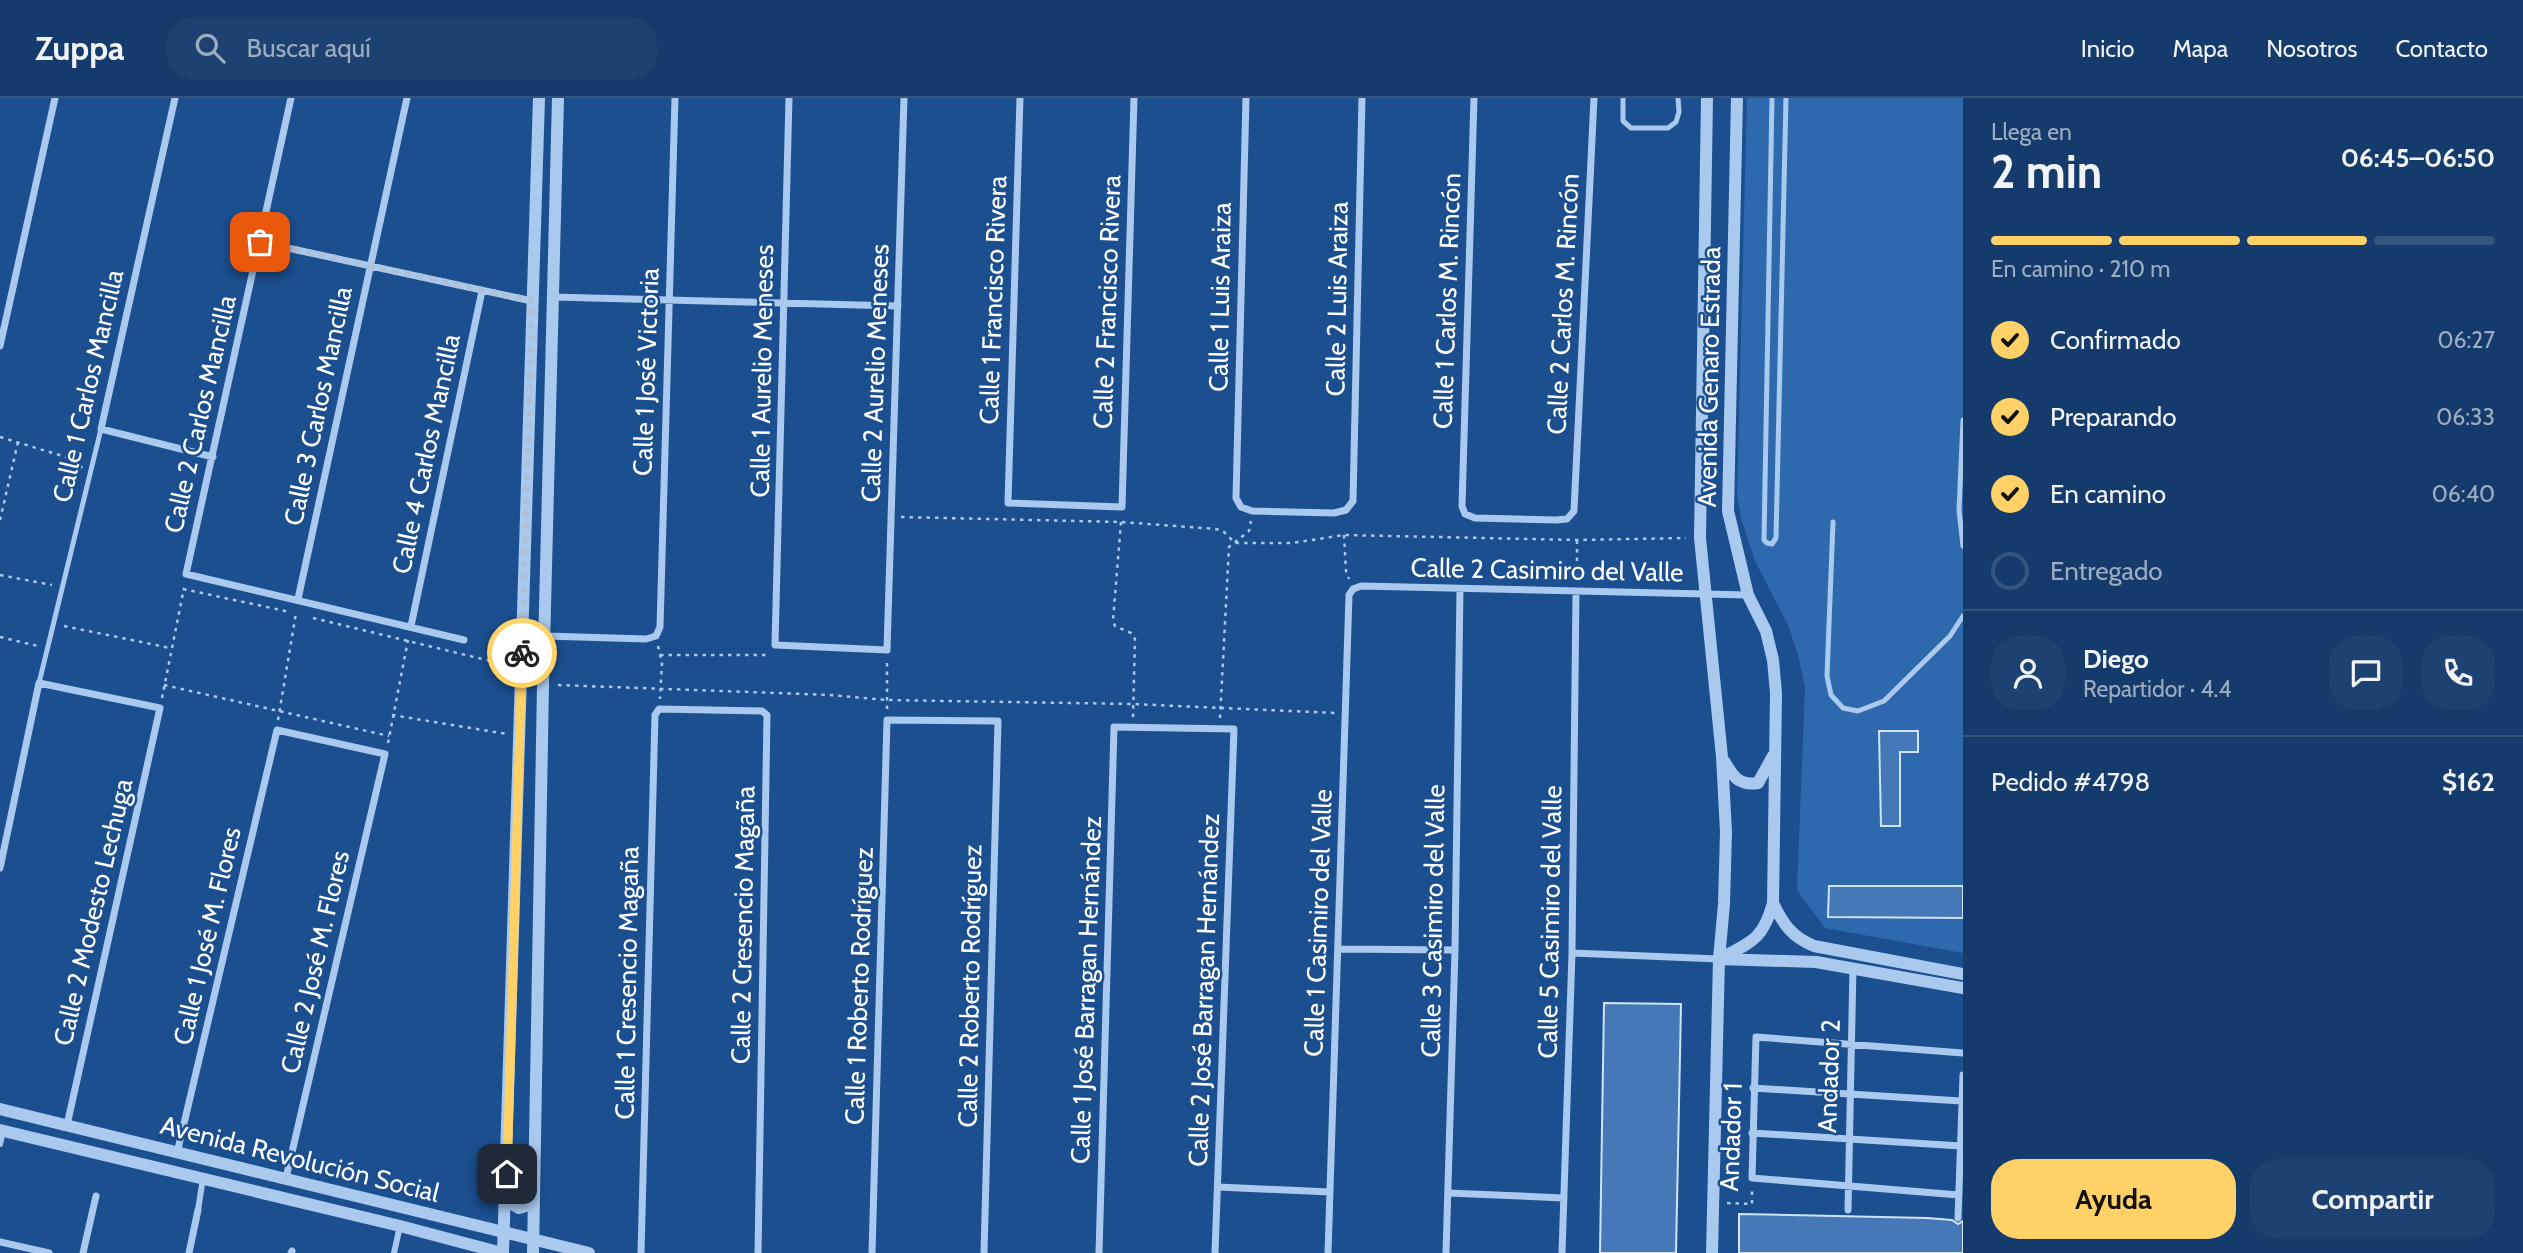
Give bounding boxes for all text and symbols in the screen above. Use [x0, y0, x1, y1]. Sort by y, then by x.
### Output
search box [167, 17, 657, 80]
text: Zuppa [35, 28, 125, 68]
icon: search [191, 29, 229, 67]
text: Buscar aquí [247, 32, 371, 64]
text: Inicio [2081, 34, 2134, 63]
text: Mapa [2172, 34, 2228, 63]
text: Nosotros [2266, 34, 2357, 63]
text: Contacto [2395, 34, 2488, 63]
text: Llega en [1991, 118, 2072, 146]
text: 06:45–06:50 [2341, 142, 2495, 174]
text: 2 min [1991, 144, 2102, 200]
street label: Calle 1 Carlos M. Rincón [1427, 172, 1467, 430]
street label: Calle 2 Carlos M. Rincón [1540, 173, 1586, 435]
street label: Calle 2 Francisco Rivera [1087, 174, 1127, 429]
street label: Calle 1 Francisco Rivera [973, 175, 1013, 425]
street label: Calle 1 Luis Araiza [1202, 201, 1238, 392]
street label: Calle 2 Luis Araiza [1319, 201, 1355, 397]
pin [230, 212, 290, 272]
icon: bag [241, 223, 279, 261]
street label: Calle 2 Aurelio Meneses [855, 243, 896, 503]
street label: Calle 1 Aurelio Meneses [744, 244, 780, 498]
street label: Avenida Genaro Estrada [1691, 246, 1727, 508]
text: En camino · 210 m [1991, 255, 2170, 283]
street label: Calle 1 Carlos Mancilla [46, 266, 130, 505]
street label: Calle 1 José Victoria [626, 267, 666, 477]
street label: Calle 3 Carlos Mancilla [277, 283, 359, 528]
street label: Calle 2 Carlos Mancilla [157, 292, 243, 536]
icon: check [1991, 321, 2029, 359]
text: Confirmado [2050, 324, 2181, 356]
text: 06:27 [2437, 326, 2495, 354]
street label: Calle 4 Carlos Mancilla [385, 331, 467, 577]
icon: check [1991, 398, 2029, 436]
text: Preparando [2050, 401, 2177, 433]
text: 06:33 [2436, 403, 2495, 431]
icon: check [1991, 475, 2029, 513]
text: En camino [2050, 478, 2166, 510]
text: 06:40 [2432, 480, 2495, 508]
street label: Calle 2 Casimiro del Valle [1410, 552, 1684, 588]
text: Entregado [2050, 555, 2163, 587]
courier [487, 618, 557, 688]
icon: bike [503, 634, 541, 672]
button: person [1991, 636, 2065, 710]
button: chat [2329, 636, 2403, 710]
button: phone [2421, 636, 2495, 710]
text: Diego [2083, 643, 2149, 675]
text: Repartidor · 4.4 [2083, 675, 2232, 703]
text: Pedido #4798 [1991, 766, 2150, 798]
text: $162 [2442, 766, 2495, 798]
street label: Calle 2 Modesto Lechuga [47, 775, 139, 1048]
street label: Calle 3 Casimiro del Valle [1415, 784, 1451, 1058]
street label: Calle 2 Cresencio Magaña [725, 785, 761, 1064]
street label: Calle 5 Casimiro del Valle [1532, 785, 1568, 1059]
street label: Calle 1 Casimiro del Valle [1297, 789, 1339, 1057]
street label: Calle 2 José Barragan Hernández [1182, 813, 1226, 1167]
street label: Calle 1 José Barragan Hernández [1064, 815, 1108, 1165]
street label: Calle 1 José M. Flores [166, 824, 248, 1048]
street label: Calle 2 Roberto Rodríguez [952, 844, 988, 1128]
street label: Calle 1 Cresencio Magaña [609, 846, 645, 1120]
street label: Calle 1 Roberto Rodríguez [838, 846, 880, 1126]
street label: Calle 2 José M. Flores [274, 847, 356, 1077]
street label: Andador 2 [1811, 1019, 1847, 1133]
street label: Andador 1 [1713, 1082, 1749, 1192]
street label: Avenida Revolución Social [157, 1109, 443, 1209]
pin [477, 1144, 537, 1204]
icon: home [488, 1155, 526, 1193]
button: Ayuda [1991, 1159, 2236, 1239]
button: Compartir [2250, 1159, 2495, 1239]

